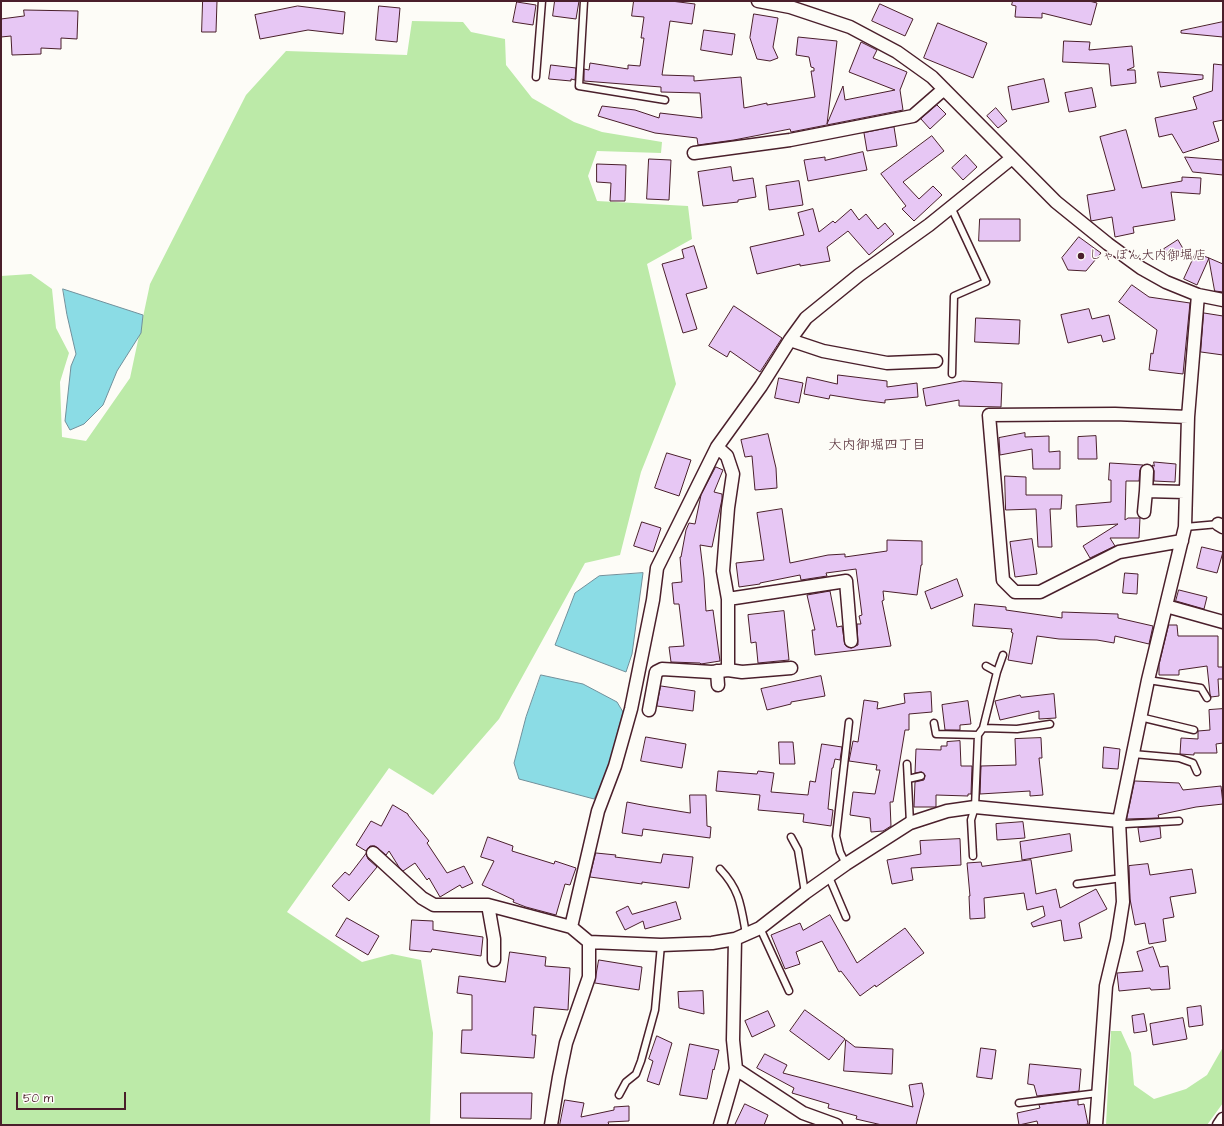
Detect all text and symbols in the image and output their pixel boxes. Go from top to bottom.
place label: しゃぼん大内御堀店 [1089,248,1206,264]
marker: しゃぼん大内御堀店 [1076,251,1086,261]
district label: 大内御堀四丁目 [828,438,926,454]
scale bar [18,1084,128,1110]
text: 50 m [23,1090,53,1107]

